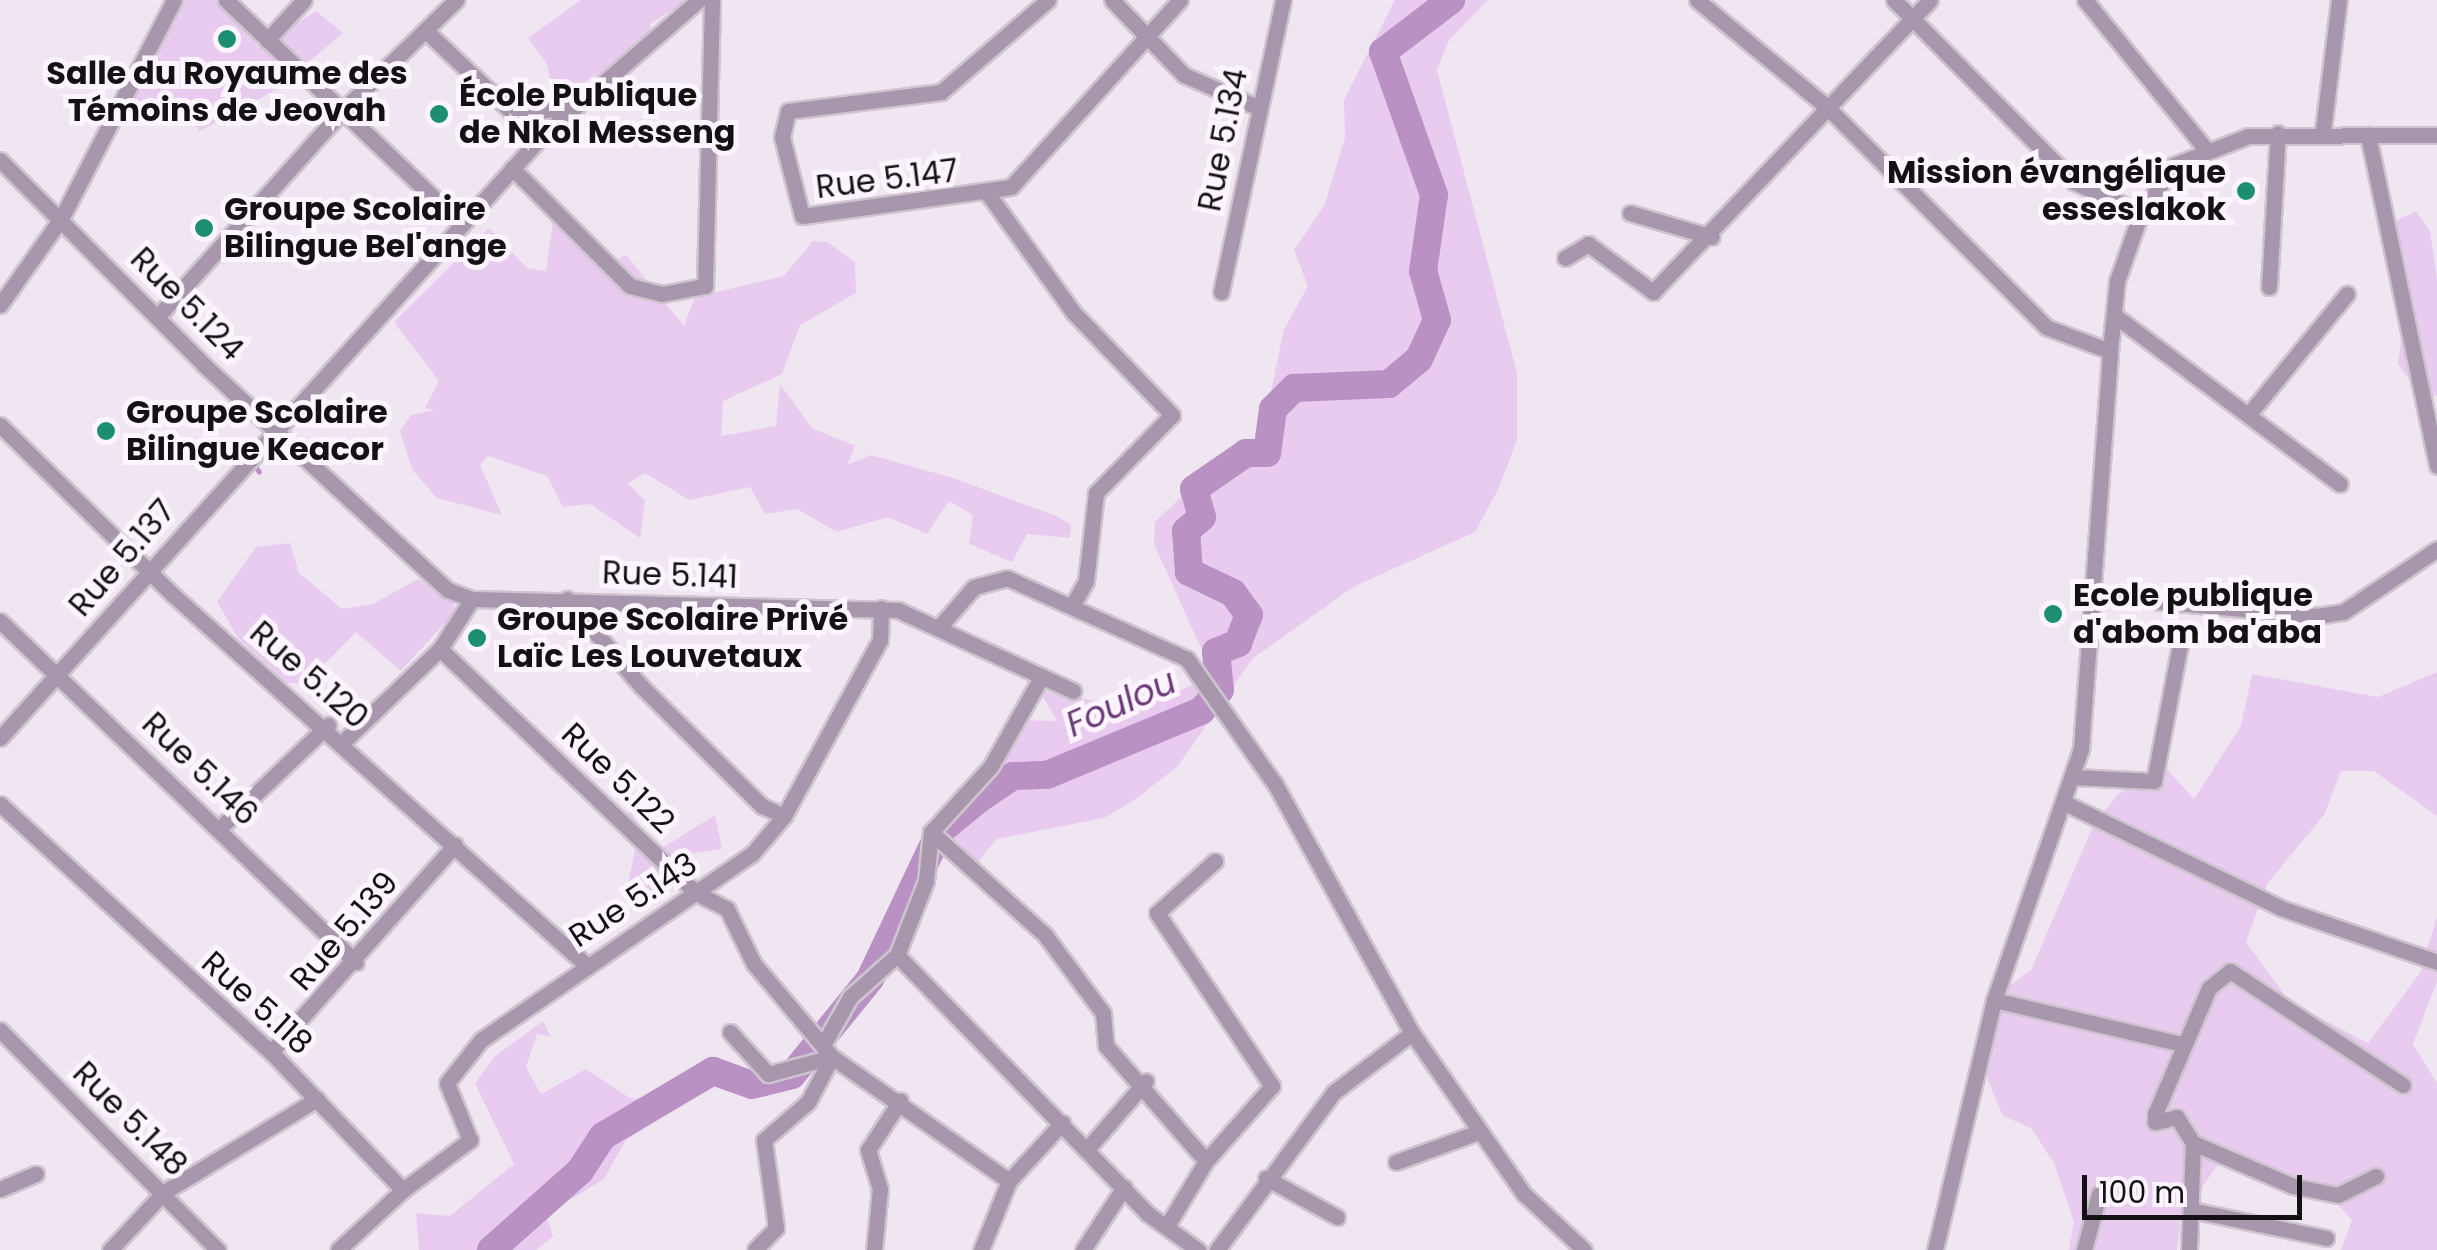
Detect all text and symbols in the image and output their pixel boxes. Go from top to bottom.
marker: Salle du Royaume des Témoins de Jeovah [216,28,238,50]
place label: Salle du Royaume des Témoins de Jeovah [46,55,408,130]
street label: Rue 5.134 [1190,65,1256,215]
place label: École Publique de Nkol Messeng [459,77,735,152]
marker: École Publique de Nkol Messeng [428,103,450,125]
street label: Rue 5.147 [814,151,960,207]
place label: Mission évangélique esseslakok [1887,154,2226,229]
marker: Mission évangélique esseslakok [2235,180,2257,202]
place label: Groupe Scolaire Bilingue Bel'ange [224,191,507,266]
marker: Groupe Scolaire Bilingue Bel'ange [193,217,215,239]
street label: Rue 5.124 [123,240,251,368]
place label: Groupe Scolaire Bilingue Keacor [126,394,388,469]
marker: Groupe Scolaire Bilingue Keacor [95,420,117,442]
street label: Rue 5.137 [61,492,183,624]
street label: Rue 5.141 [601,553,739,597]
place label: Ecole publique d'abom ba'aba [2073,577,2322,652]
place label: Groupe Scolaire Privé Laïc Les Louvetaux [497,601,848,676]
marker: Ecole publique d'abom ba'aba [2042,603,2064,625]
street label: Rue 5.120 [242,613,376,737]
marker: Groupe Scolaire Privé Laïc Les Louvetaux [466,627,488,649]
water label: Foulou [1060,660,1182,746]
street label: Rue 5.146 [134,705,266,833]
street label: Rue 5.122 [554,715,682,841]
street label: Rue 5.143 [562,845,704,955]
street label: Rue 5.139 [282,864,406,998]
street label: Rue 5.118 [194,943,320,1063]
street label: Rue 5.148 [65,1054,195,1184]
scale bar [2087,1155,2307,1217]
text: 100 m [2099,1171,2185,1214]

